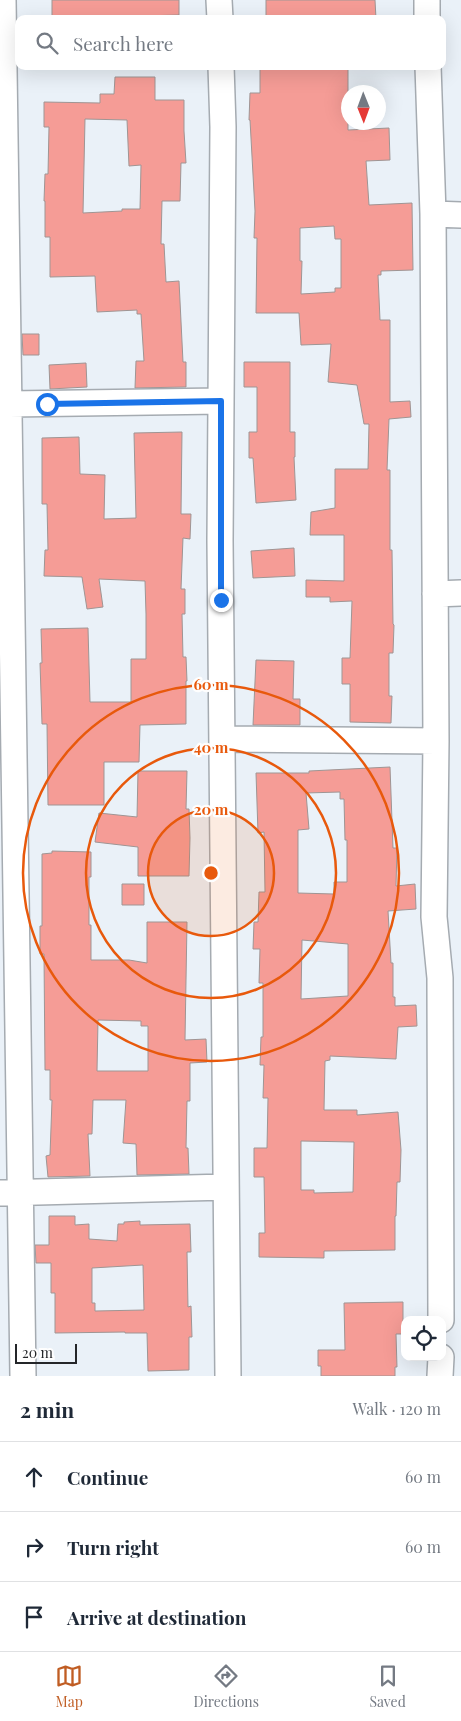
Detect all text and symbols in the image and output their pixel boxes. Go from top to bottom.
search box [15,15,446,70]
icon: search [33,29,61,57]
text: Search here [73,30,173,56]
north arrow [341,85,386,130]
route start [36,393,59,416]
route end [210,589,233,612]
text: 60 m [193,674,229,694]
text: 40 m [194,737,229,757]
text: 20 m [194,799,229,819]
centre of rings [202,864,220,882]
map controls [401,1316,446,1361]
button: locate [401,1316,446,1361]
scale bar [15,1341,78,1364]
text: 20 m [22,1343,53,1362]
text: 2 min [20,1395,74,1423]
text: Walk · 120 m [353,1398,441,1419]
icon: ahead [20,1463,48,1491]
text: Continue [67,1464,148,1490]
text: 60 m [405,1466,441,1487]
icon: right [20,1533,48,1561]
text: Turn right [67,1534,159,1560]
text: 60 m [405,1536,441,1557]
icon: arrive [20,1603,48,1631]
text: Arrive at destination [67,1604,247,1630]
tab: Map [55,1662,83,1711]
tab: Directions [194,1662,259,1711]
tab: Saved [369,1662,406,1711]

